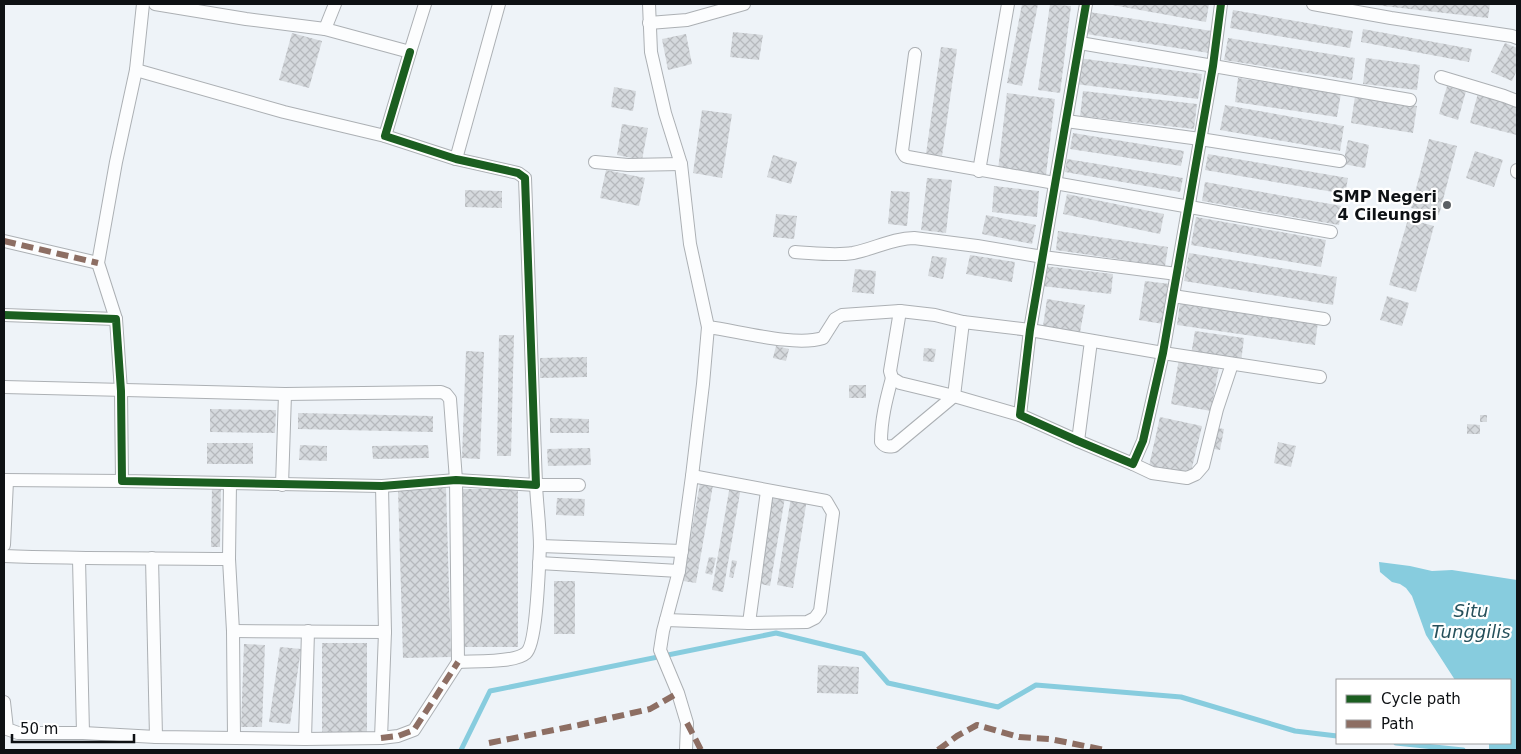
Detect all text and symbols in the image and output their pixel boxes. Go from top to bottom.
place label: SMP Negeri 4 Cileungsi [1332,187,1437,224]
marker: SMP Negeri 4 Cileungsi [1441,199,1453,211]
water label: Situ Tunggilis [1431,600,1511,642]
legend [1336,679,1511,744]
text: Cycle path [1381,690,1461,708]
scale bar [12,712,135,744]
text: Path [1381,715,1414,733]
text: 50 m [20,720,58,738]

